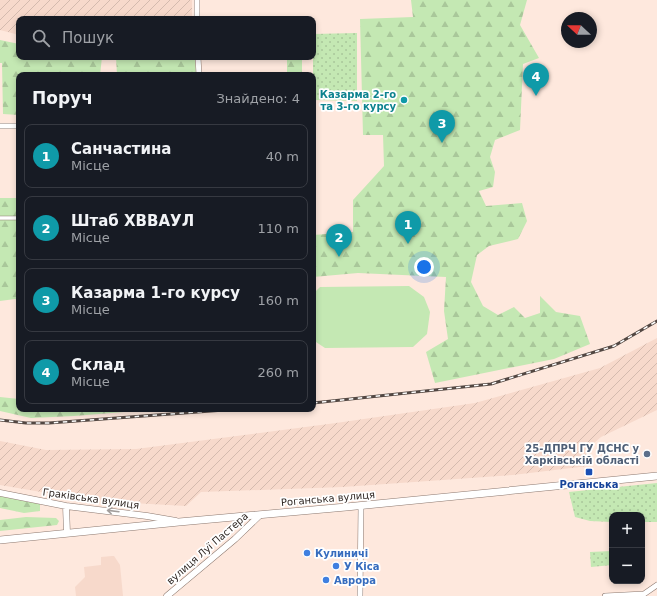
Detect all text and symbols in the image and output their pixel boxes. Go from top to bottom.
north arrow [561,12,597,48]
search box [16,16,316,60]
icon: search [30,27,52,49]
text: Пошук [62,29,114,47]
pin: 4 [523,63,549,96]
text: Поруч [32,88,93,108]
place label: Казарма 2-го та 3-го курсу [320,89,396,112]
text: Знайдено: 4 [217,91,300,106]
marker: Казарма 2-го та 3-го курсу [399,95,409,105]
pin: 3 [429,110,455,143]
text: Санчастина [71,140,172,158]
text: 1 [41,149,51,164]
text: 40 m [266,149,299,164]
text: Місце [71,158,110,173]
pin: 1 [395,211,421,244]
text: Штаб ХВВАУЛ [71,212,194,230]
text: 2 [41,221,51,236]
text: 110 m [257,221,299,236]
pin: 2 [326,224,352,257]
text: Місце [71,230,110,245]
your location [414,257,434,277]
text: Казарма 1-го курсу [71,284,240,302]
text: 3 [41,293,51,308]
text: 160 m [257,293,299,308]
text: Місце [71,302,110,317]
text: Склад [71,356,125,374]
text: 4 [41,365,51,380]
text: 260 m [257,365,299,380]
text: Місце [71,374,110,389]
place label: 25-ДПРЧ ГУ ДСНС у Харківській області [525,443,639,466]
marker: 25-ДПРЧ ГУ ДСНС у Харківській області [642,449,652,459]
marker: Роганська [584,467,594,477]
place label: Роганська [560,479,618,490]
street label: Граківська вулиця [42,486,140,511]
street label: Роганська вулиця [281,489,376,508]
one-way arrow [107,508,120,515]
street label: вулиця Луї Пастера [165,510,250,587]
map controls [609,512,645,584]
button: + [609,512,645,548]
marker: Кулиничі [302,548,312,558]
place label: Кулиничі [315,548,368,559]
button: − [609,548,645,584]
marker: У Кіса [331,561,341,571]
place label: У Кіса [344,561,379,572]
marker: Аврора [321,575,331,585]
place label: Аврора [334,575,376,586]

